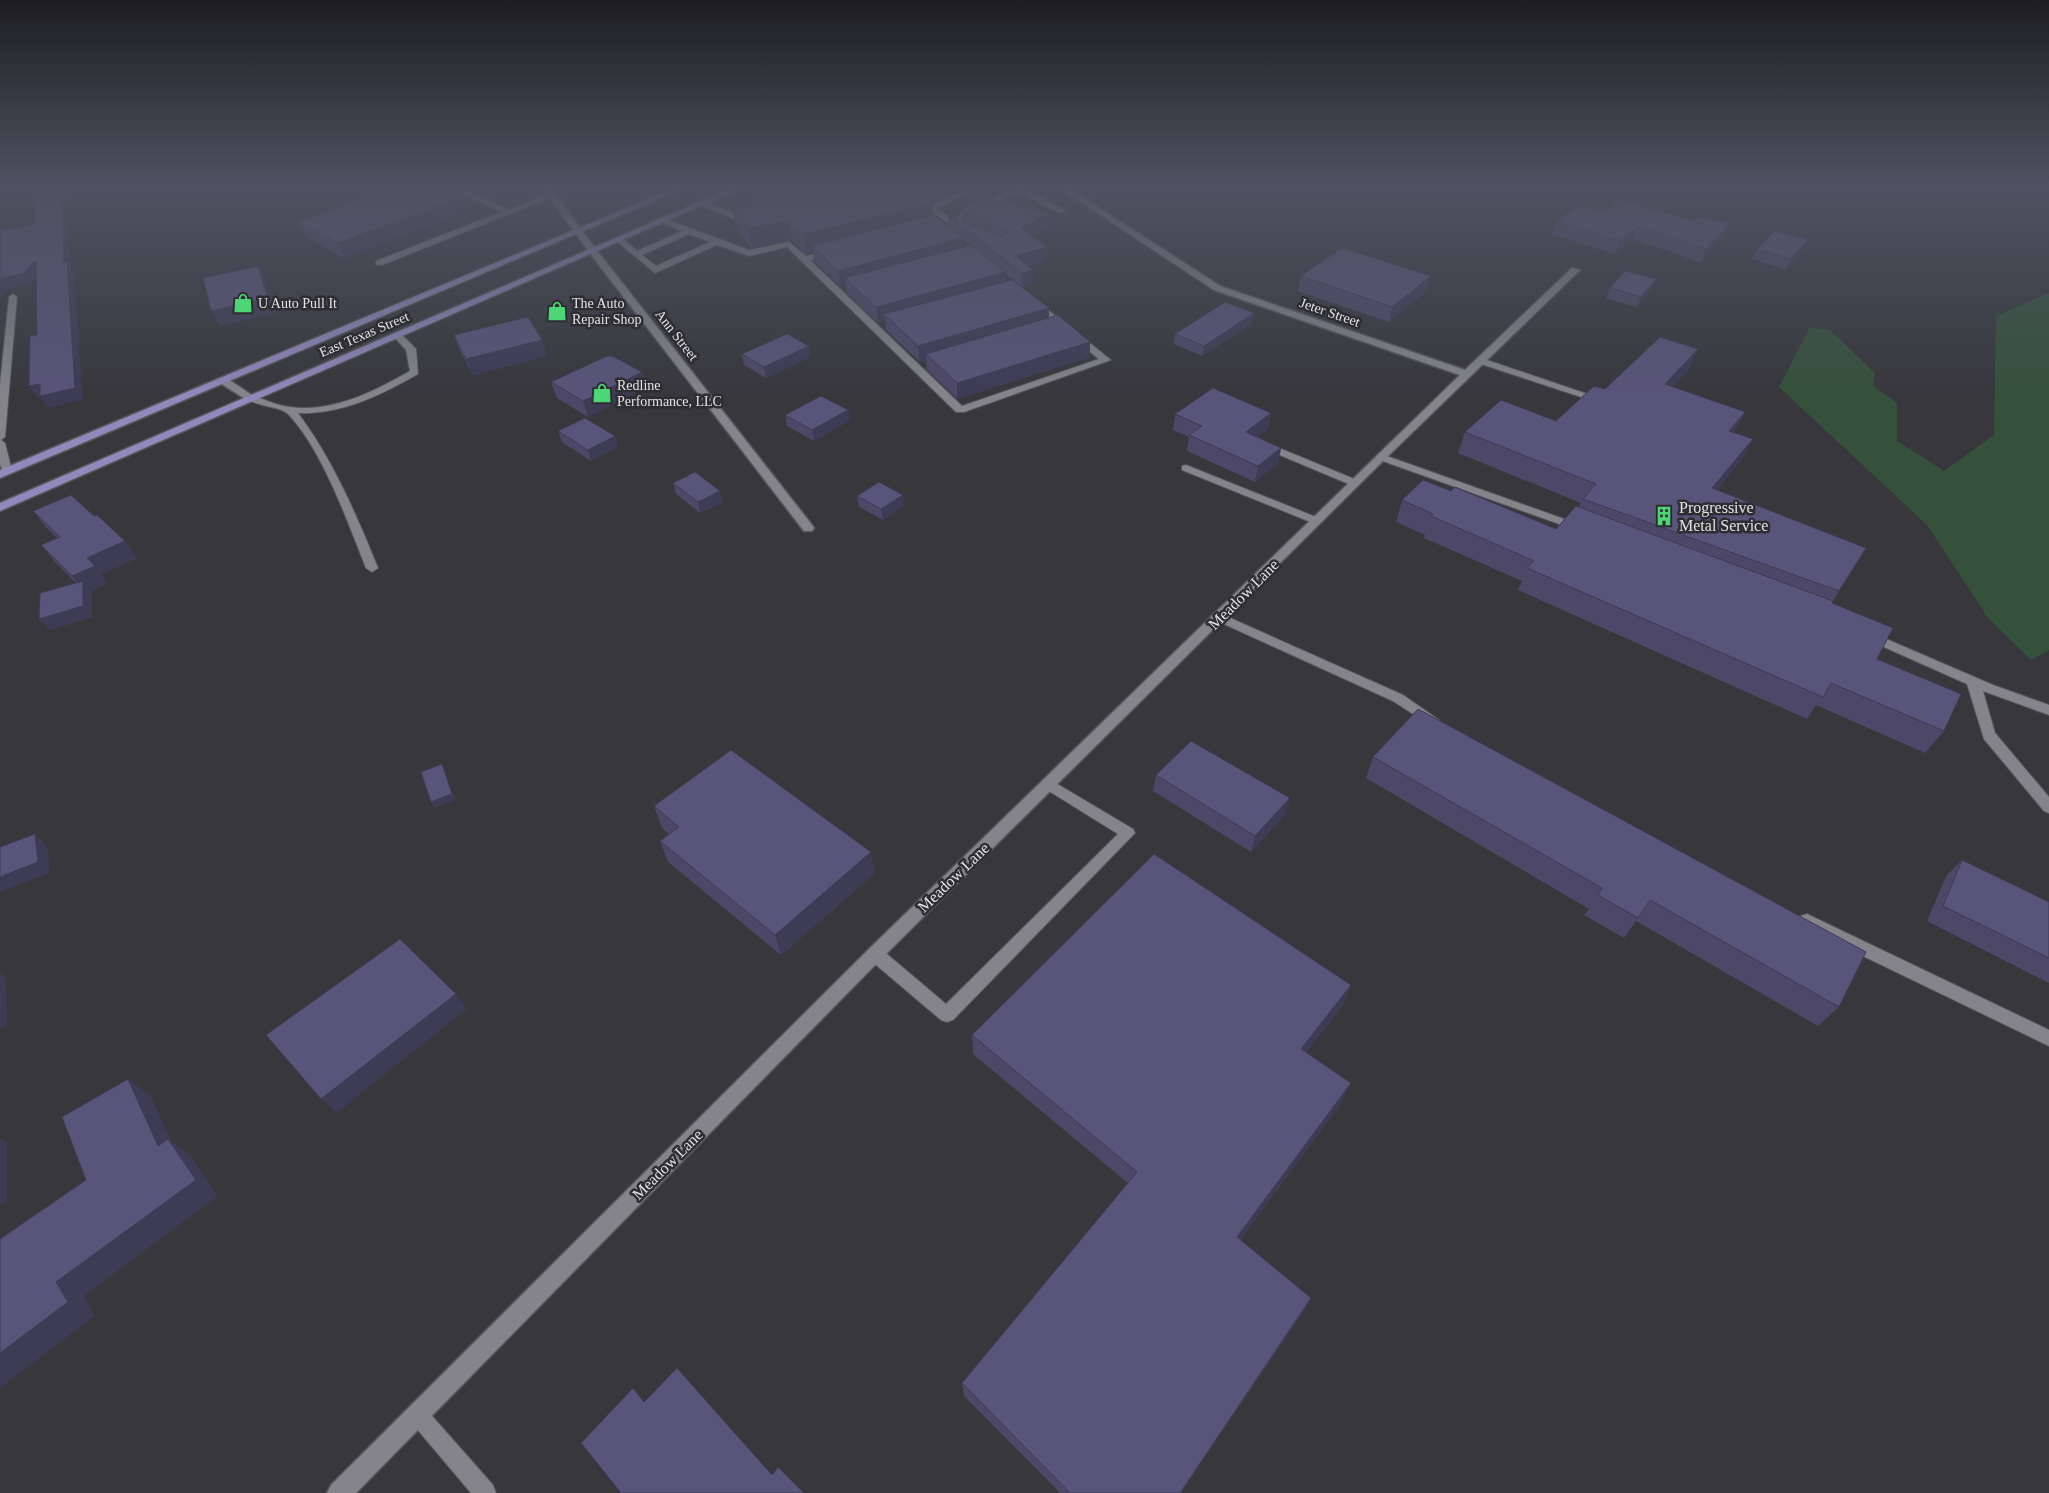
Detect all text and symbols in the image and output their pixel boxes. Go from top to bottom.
shop icon: U Auto Pull It [232,292,254,314]
street label: Jeter Street [1298,295,1362,330]
place label: U Auto Pull It [258,296,337,311]
place label: The Auto Repair Shop [572,296,642,327]
shop icon: The Auto Repair Shop [546,300,568,322]
street label: Ann Street [652,307,701,364]
street label: East Texas Street [317,309,411,360]
place label: Redline Performance, LLC [617,378,722,409]
shop icon: Redline Performance, LLC [591,382,613,404]
place label: Progressive Metal Service [1679,499,1768,534]
building icon: Progressive Metal Service [1653,505,1675,527]
street label: Meadow Lane [1205,556,1282,633]
street label: Meadow Lane [914,839,992,915]
street label: Meadow Lane [629,1126,706,1203]

